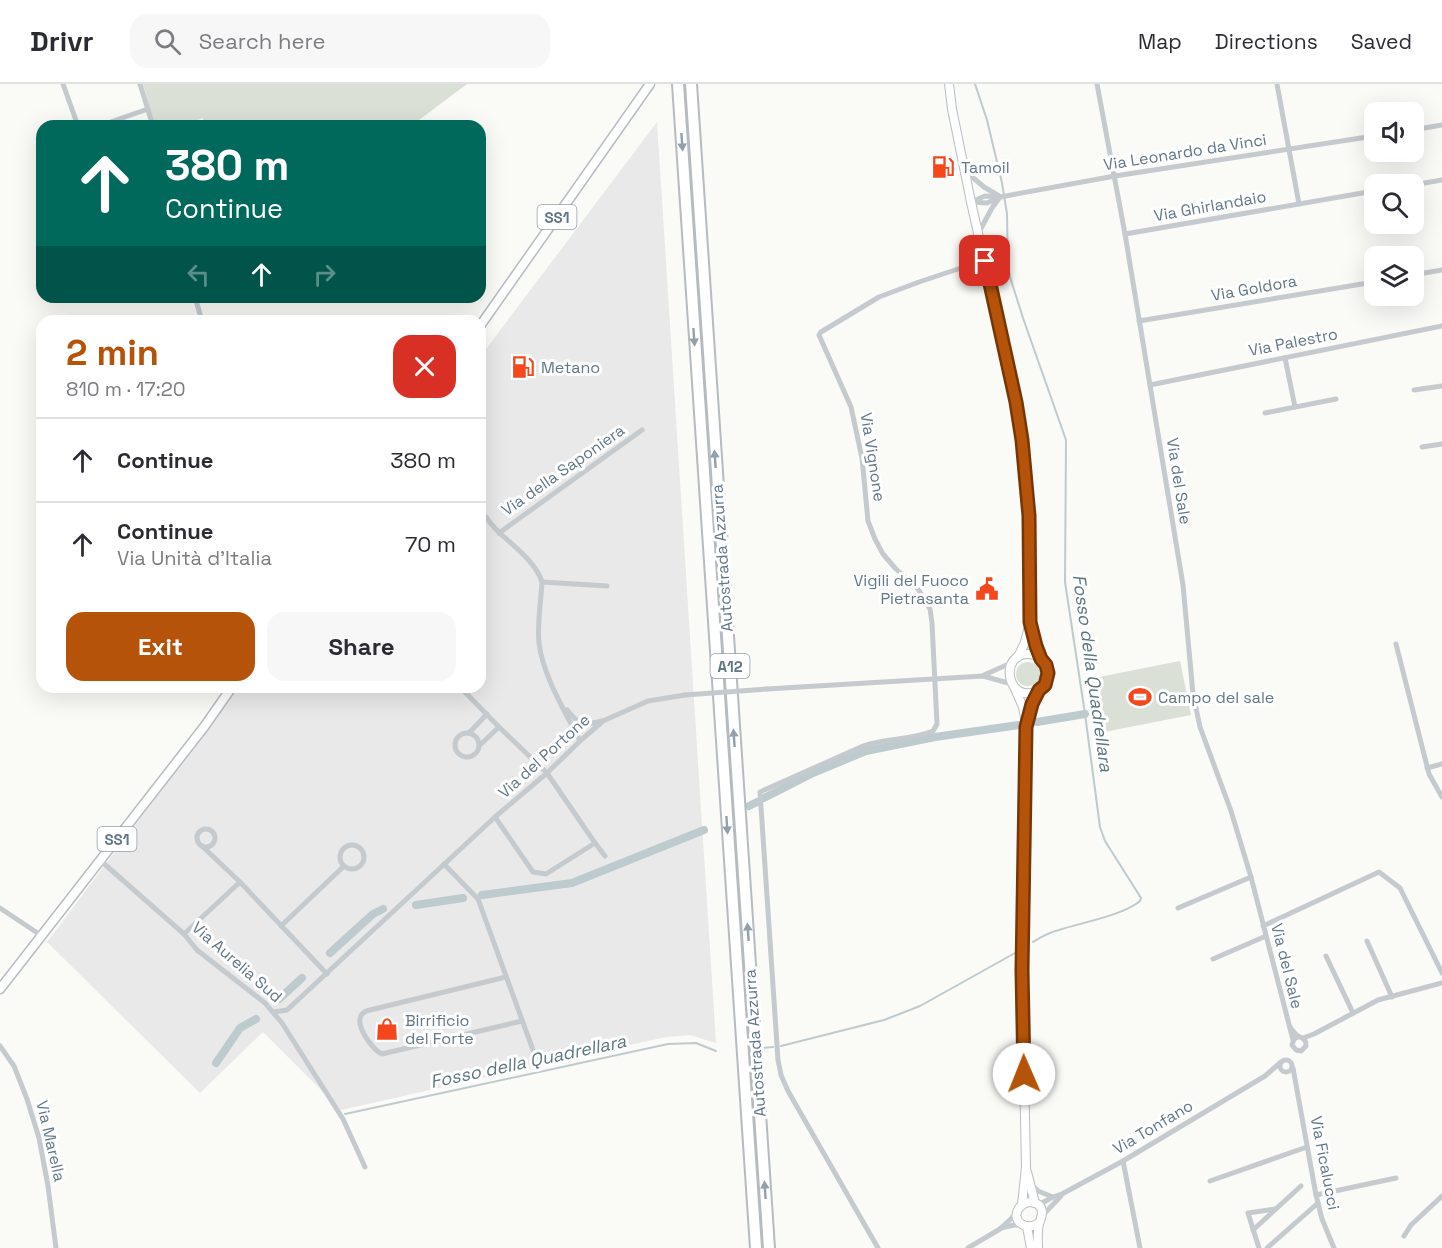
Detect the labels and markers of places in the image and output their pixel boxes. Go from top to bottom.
fuel station icon: Tamoil [930,154,956,180]
place label: Tamoil [961,157,1010,178]
pin [959,235,1010,286]
fuel station icon: Metano [510,354,536,380]
place label: Metano [541,357,600,378]
place label: Vigili del Fuoco Pietrasanta [853,570,969,609]
public building icon: Vigili del Fuoco Pietrasanta [974,576,1000,602]
sports icon: Campo del sale [1127,684,1153,710]
place label: Campo del sale [1158,687,1274,708]
place label: Birrificio del Forte [405,1010,474,1049]
shop icon: Birrificio del Forte [374,1016,400,1042]

